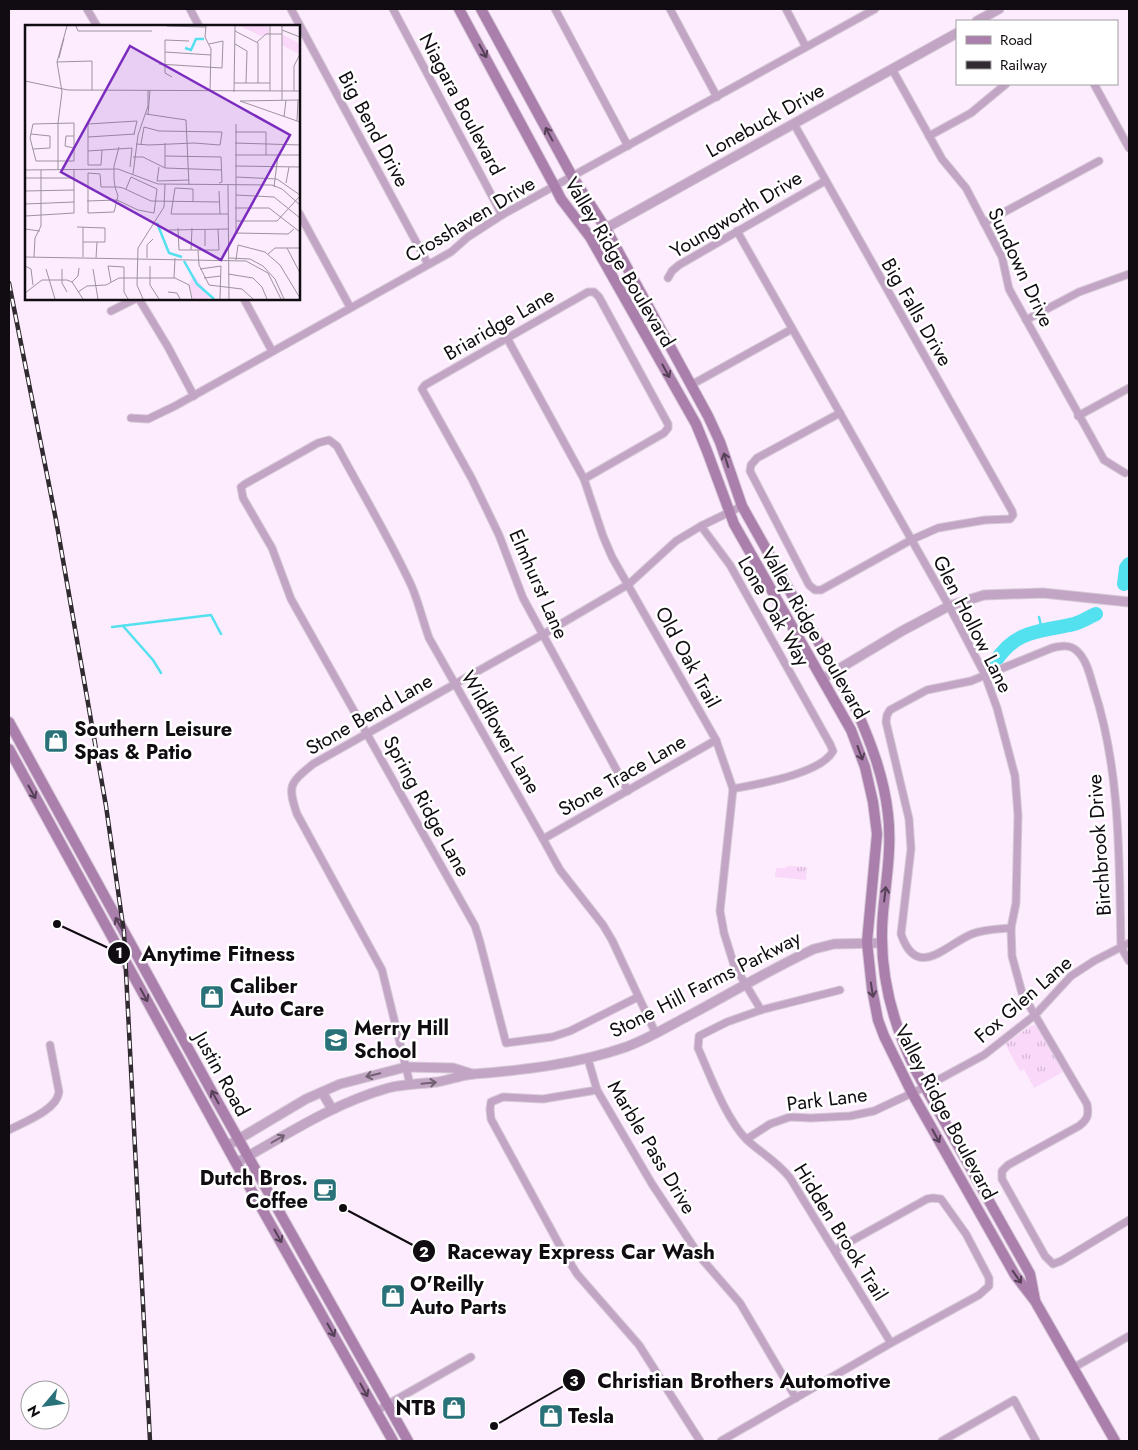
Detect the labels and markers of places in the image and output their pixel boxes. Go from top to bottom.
place label: Southern Leisure Spas & Patio [74,715,232,767]
shop icon: Southern Leisure Spas & Patio [43,728,69,754]
callout: Anytime Fitness [106,935,305,971]
place label: Caliber Auto Care [229,972,324,1024]
shop icon: Caliber Auto Care [199,984,225,1010]
place label: Merry Hill School [354,1014,449,1066]
school or university icon: Merry Hill School [323,1027,349,1053]
place label: Dutch Bros. Coffee [200,1164,308,1216]
cafe icon: Dutch Bros. Coffee [312,1177,338,1203]
callout: Raceway Express Car Wash [411,1233,725,1269]
place label: O'Reilly Auto Parts [409,1270,506,1322]
shop icon: O'Reilly Auto Parts [380,1283,406,1309]
callout: Christian Brothers Automotive [562,1362,900,1398]
place label: NTB [396,1394,436,1423]
shop icon: NTB [441,1395,467,1421]
place label: Tesla [568,1402,614,1431]
shop icon: Tesla [538,1403,564,1429]

